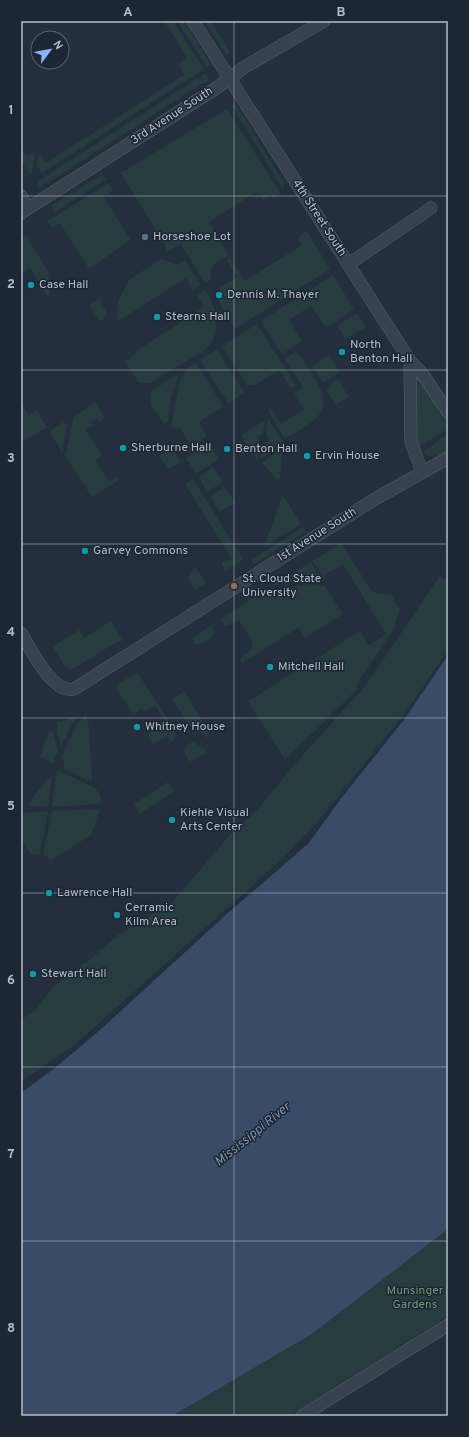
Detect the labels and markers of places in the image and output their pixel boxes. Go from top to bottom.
place label: Horseshoe Lot [153,229,231,245]
marker: Horseshoe Lot [140,232,150,242]
place label: Case Hall [39,277,89,293]
marker: Case Hall [26,280,36,290]
place label: Dennis M. Thayer [227,287,319,303]
marker: Dennis M. Thayer [214,290,224,300]
place label: Stearns Hall [165,309,230,325]
marker: Stearns Hall [152,312,162,322]
place label: North Benton Hall [350,337,412,367]
marker: North Benton Hall [337,347,347,357]
place label: Sherburne Hall [131,440,211,456]
place label: Benton Hall [235,441,297,457]
marker: Sherburne Hall [118,443,128,453]
marker: Benton Hall [222,444,232,454]
place label: Ervin House [315,448,380,464]
marker: Ervin House [302,451,312,461]
place label: Garvey Commons [93,543,188,559]
marker: Garvey Commons [80,546,90,556]
place label: St. Cloud State University [242,571,321,601]
marker: St. Cloud State University [229,581,239,591]
place label: Mitchell Hall [278,659,344,675]
marker: Mitchell Hall [265,662,275,672]
place label: Whitney House [145,719,225,735]
marker: Whitney House [132,722,142,732]
place label: Kiehle Visual Arts Center [180,805,249,835]
marker: Kiehle Visual Arts Center [167,815,177,825]
place label: Lawrence Hall [57,885,132,901]
marker: Lawrence Hall [44,888,54,898]
place label: Cerramic Kilm Area [125,900,177,930]
marker: Cerramic Kilm Area [112,910,122,920]
place label: Stewart Hall [41,966,107,982]
marker: Stewart Hall [28,969,38,979]

